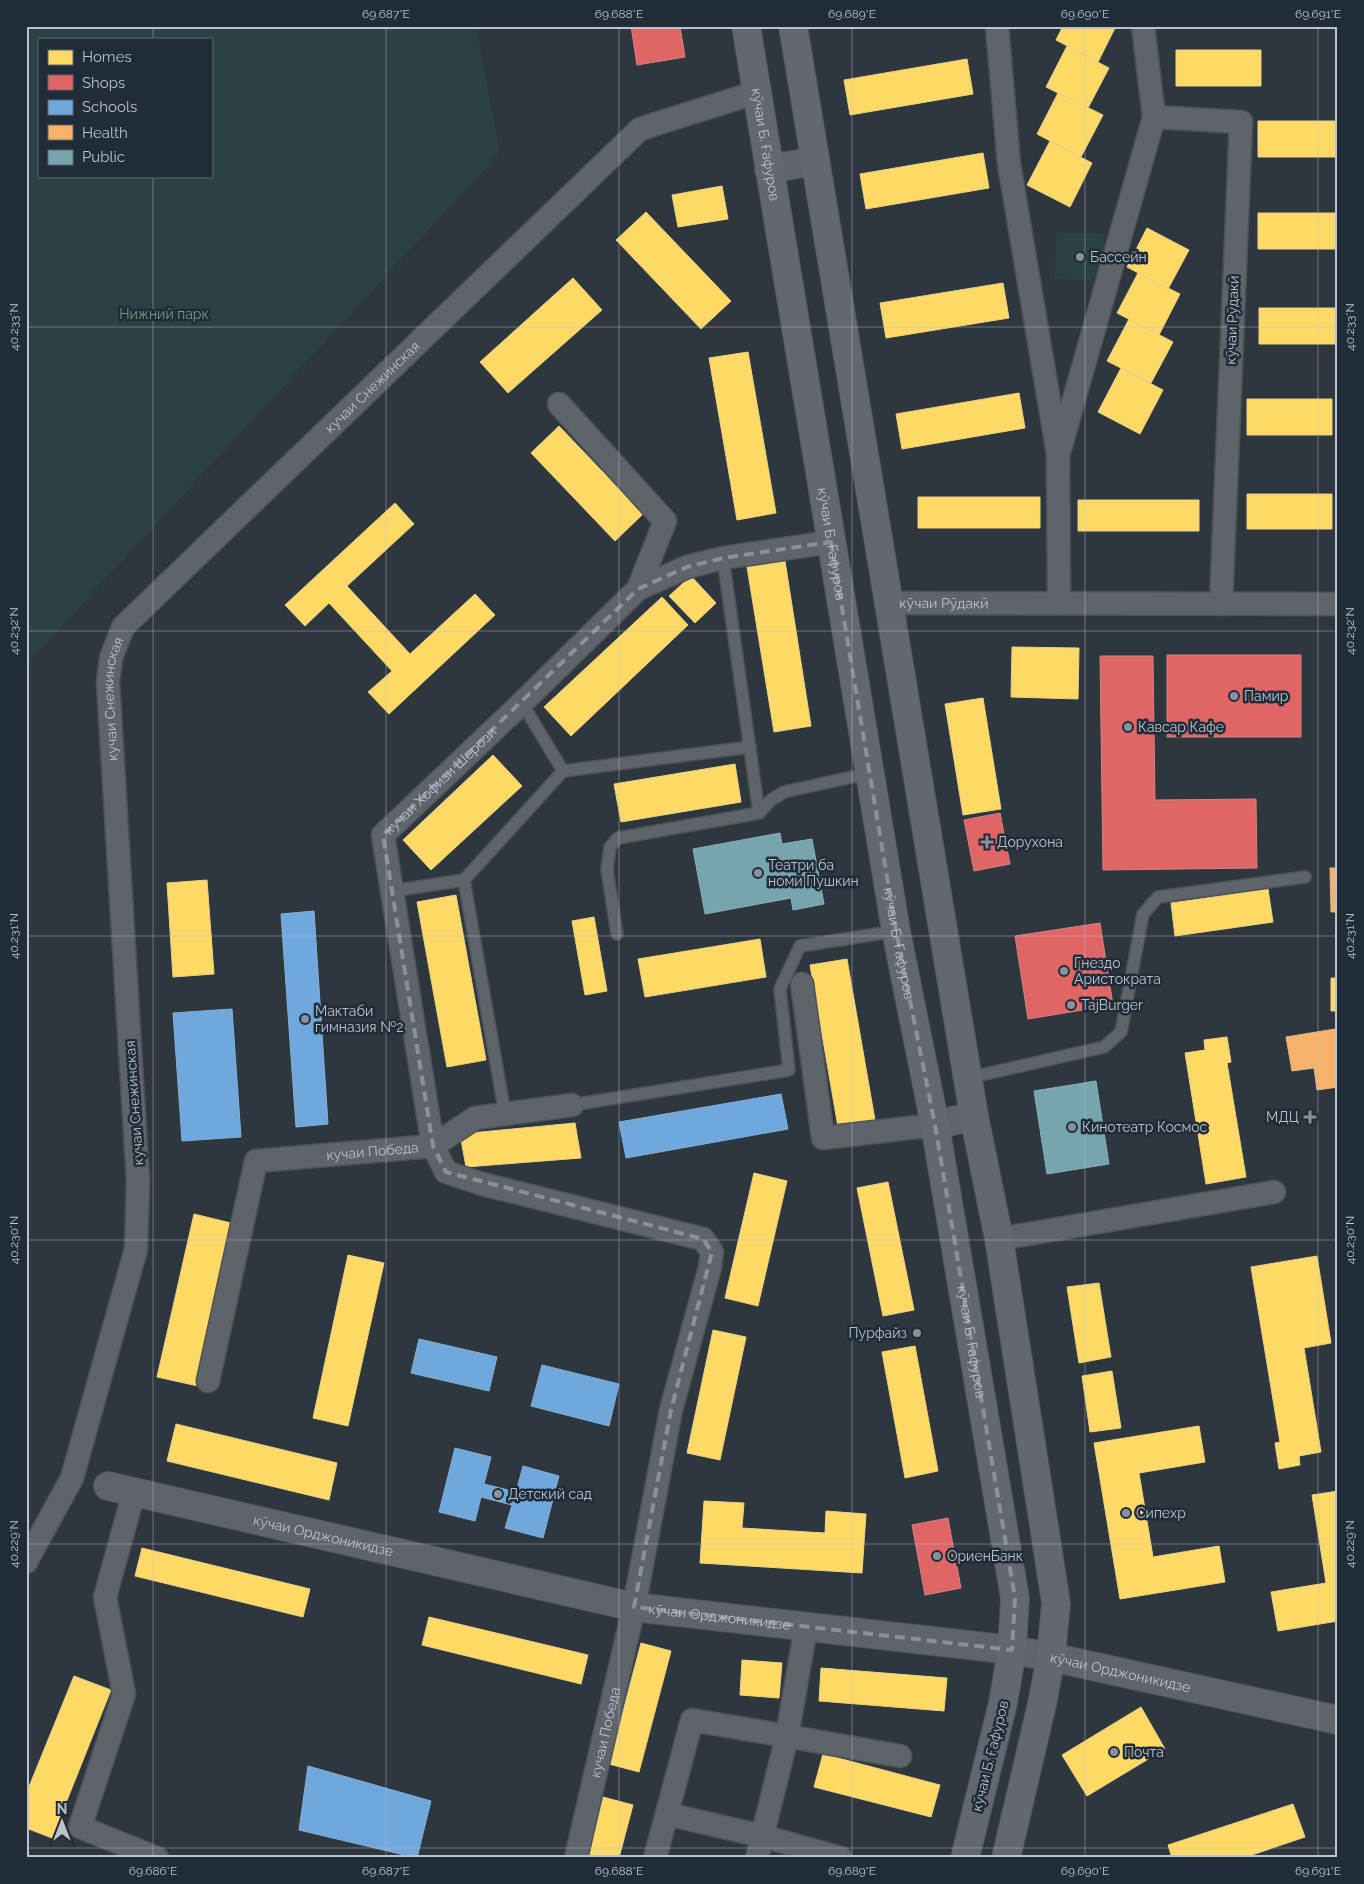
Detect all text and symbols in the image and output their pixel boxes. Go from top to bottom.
text: 69.687°E [362,7,410,21]
text: 69.688°E [595,7,643,21]
text: 69.689°E [828,7,876,21]
text: 69.690°E [1061,7,1109,21]
text: 69.691°E [1295,7,1341,21]
legend [38,38,212,178]
text: Homes [82,48,132,66]
text: Shops [82,74,125,92]
street label: кӯчаи Б. Ғафуров [748,87,783,202]
text: Schools [82,98,137,116]
text: Health [82,124,128,142]
text: Public [82,148,125,166]
place label: Бассейн [1090,249,1147,265]
marker: Бассейн [1074,251,1086,263]
street label: кӯчаи Рӯдакӣ [1222,275,1242,365]
text: 40.233°N [7,303,21,351]
text: 40.233°N [1343,303,1357,351]
park label: Нижний парк [119,306,209,322]
street label: кучаи Снежинская [322,338,423,436]
street label: кӯчаи Б. Ғафуров [815,487,849,601]
street label: кӯчаи Рӯдакӣ [899,595,989,611]
text: 40.232°N [7,607,21,655]
text: 40.232°N [1343,607,1357,655]
street label: кучаи Снежинская [100,635,126,761]
place label: Памир [1244,688,1289,704]
marker: Памир [1228,690,1240,702]
place label: Кавсар Кафе [1138,719,1224,735]
marker: Кавсар Кафе [1122,721,1134,733]
street label: кучаи Хофизи Шерози [381,724,500,838]
place label: Дорухона [997,834,1063,850]
marker: Дорухона [981,836,993,848]
place label: Театри ба номи Пушкин [768,857,859,889]
marker: Театри ба номи Пушкин [752,867,764,879]
street label: кӯчаи Б. Ғафуров [881,886,918,1001]
text: 40.231°N [7,913,21,959]
text: 40.231°N [1343,913,1357,959]
place label: Гнездо Аристократа [1074,955,1161,987]
marker: Гнездо Аристократа [1058,965,1070,977]
place label: TajBurger [1081,997,1143,1013]
marker: TajBurger [1065,999,1077,1011]
place label: Мактаби гимназия №2 [315,1003,403,1035]
marker: Мактаби гимназия №2 [299,1013,311,1025]
street label: кучаи Снежинская [122,1040,146,1166]
place label: МДЦ [1266,1109,1299,1125]
marker: МДЦ [1303,1110,1317,1124]
place label: Кинотеатр Космос [1082,1119,1208,1135]
marker: Кинотеатр Космос [1066,1121,1078,1133]
street label: кучаи Победа [326,1139,419,1163]
text: 40.230°N [7,1216,21,1264]
text: 40.230°N [1343,1216,1357,1264]
street label: кӯчаи Б. Ғафуров [954,1284,989,1399]
place label: Пурфайз [849,1325,907,1341]
marker: Пурфайз [911,1327,923,1339]
place label: Детский сад [508,1486,592,1502]
marker: Детский сад [492,1488,504,1500]
place label: Сипехр [1136,1505,1186,1521]
marker: Сипехр [1120,1507,1132,1519]
street label: кӯчаи Орджоникидзе [252,1512,395,1559]
text: 40.229°N [7,1520,21,1568]
text: 40.229°N [1343,1520,1357,1568]
place label: ОриенБанк [947,1548,1023,1564]
marker: ОриенБанк [931,1550,943,1562]
street label: кӯчаи Орджоникидзе [648,1601,792,1633]
street label: кӯчаи Орджоникидзе [1049,1649,1192,1695]
street label: кучаи Победа [587,1685,623,1779]
street label: кӯчаи Б. Ғафуров [968,1699,1012,1813]
place label: Почта [1124,1744,1164,1760]
marker: Почта [1108,1746,1120,1758]
north arrow [38,1796,88,1846]
text: N [57,1801,67,1817]
text: 69.686°E [129,1864,177,1878]
text: 69.687°E [362,1864,410,1878]
text: 69.688°E [595,1864,643,1878]
text: 69.689°E [828,1864,876,1878]
text: 69.690°E [1061,1864,1109,1878]
text: 69.691°E [1295,1864,1341,1878]

